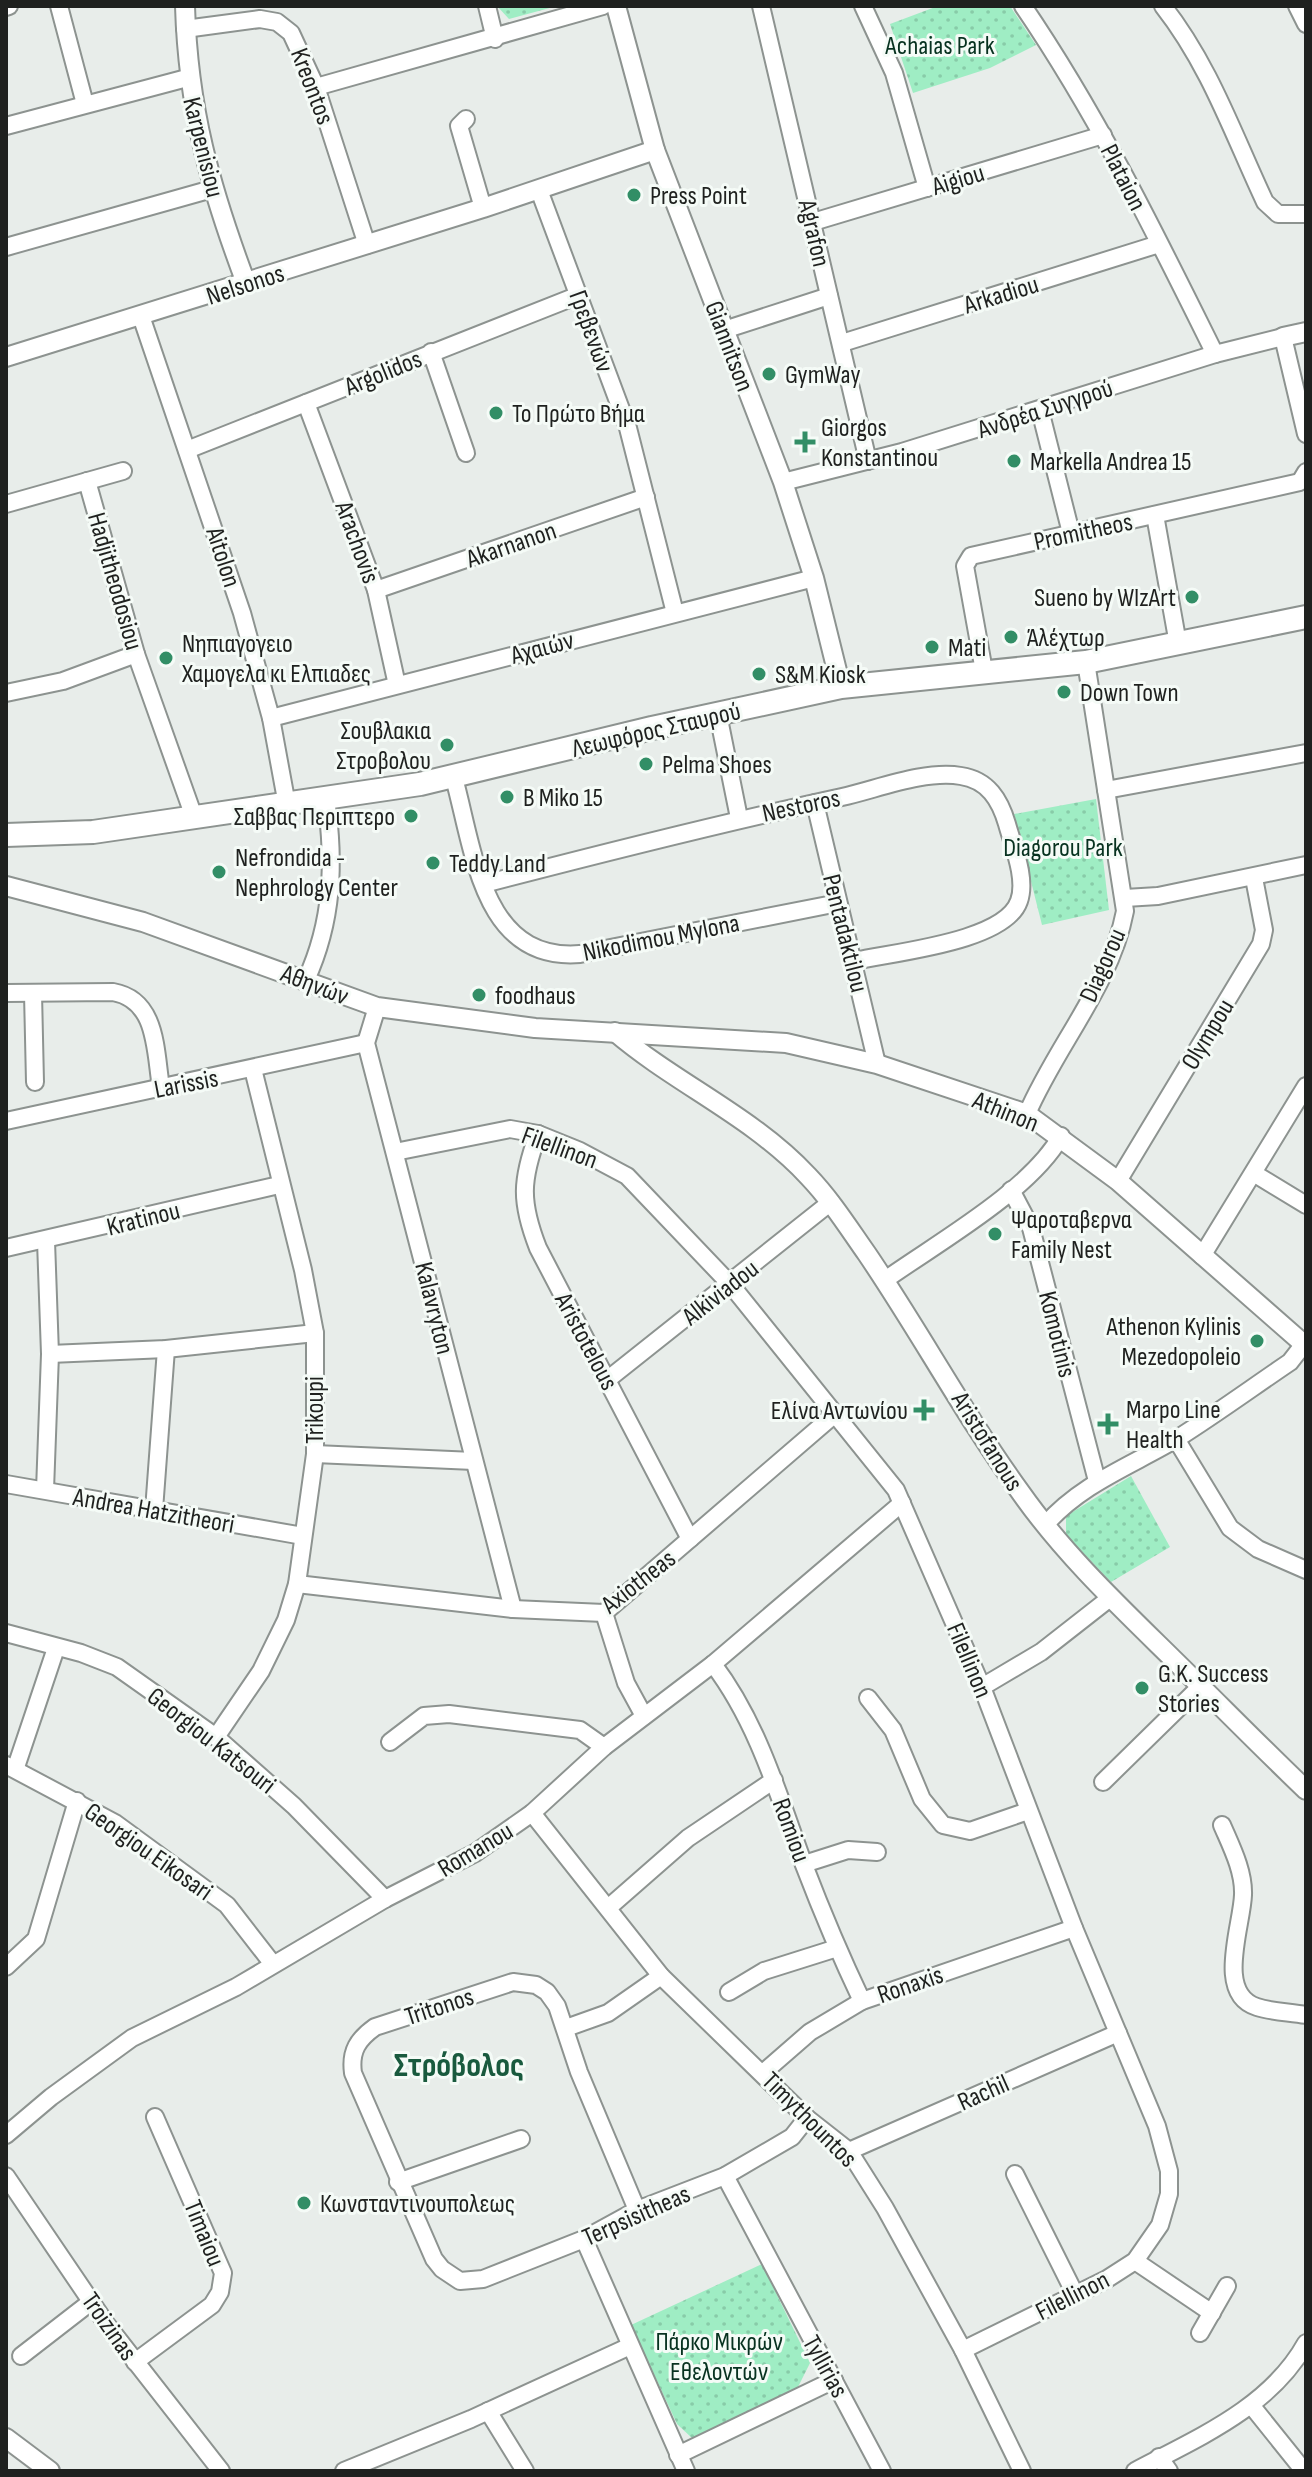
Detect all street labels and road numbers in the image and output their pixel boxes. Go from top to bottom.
street label: Kreontos [283,44,340,129]
street label: Karpenisiou [175,94,230,201]
street label: Plataion [1093,139,1152,216]
street label: Aigiou [928,158,988,203]
street label: Agrafon [791,196,836,270]
street label: Nelsonos [203,258,288,313]
street label: Arkadiou [959,269,1042,322]
street label: Γρεβενών [562,286,620,377]
street label: Giannitson [697,297,760,396]
street label: Argolidos [339,344,427,403]
street label: Ανδρέα Συγγρού [973,373,1117,446]
street label: Arachovis [327,496,386,588]
street label: Promitheos [1031,507,1135,558]
street label: Hadjitheodosiou [80,509,149,654]
street label: Akarnanon [462,516,561,576]
street label: Aitolon [198,523,247,591]
street label: Αχαιών [507,625,577,672]
street label: Λεωφόρος Σταυρού [568,696,744,765]
street label: Nestoros [760,783,843,830]
street label: Pentadaktilou [815,871,874,996]
street label: Nikodimou Mylona [580,908,742,969]
street label: Diagorou [1073,924,1133,1007]
street label: Αθηνών [275,958,353,1012]
street label: Olympou [1175,994,1241,1076]
street label: Larissis [152,1063,221,1106]
street label: Athinon [967,1085,1043,1140]
street label: Filellinon [517,1120,602,1176]
street label: Kratinou [104,1195,183,1243]
street label: Alkiviadou [676,1254,765,1333]
street label: Kalavryton [407,1259,460,1358]
street label: Aristotelous [547,1287,624,1396]
street label: Komotinis [1031,1288,1082,1381]
street label: Trikoupi [300,1376,331,1444]
street label: Aristofanous [944,1386,1029,1497]
street label: Andrea Hatzitheori [70,1482,237,1541]
street label: Axiotheas [595,1544,682,1621]
street label: Filellinon [939,1618,998,1703]
street label: Georgiou Katsouri [141,1681,282,1801]
street label: Romiou [765,1794,816,1867]
street label: Georgiou Eikosari [78,1797,218,1908]
street label: Romanou [433,1816,519,1885]
street label: Ronaxis [874,1960,947,2011]
street label: Tritonos [401,1982,478,2033]
street label: Timythountos [755,2066,863,2174]
street label: Rachil [953,2068,1014,2118]
street label: Terpsisitheas [578,2179,695,2254]
street label: Timaiou [176,2196,231,2271]
street label: Filellinon [1031,2265,1115,2328]
street label: Troizinas [74,2287,143,2367]
street label: Tyllirias [795,2330,854,2403]

